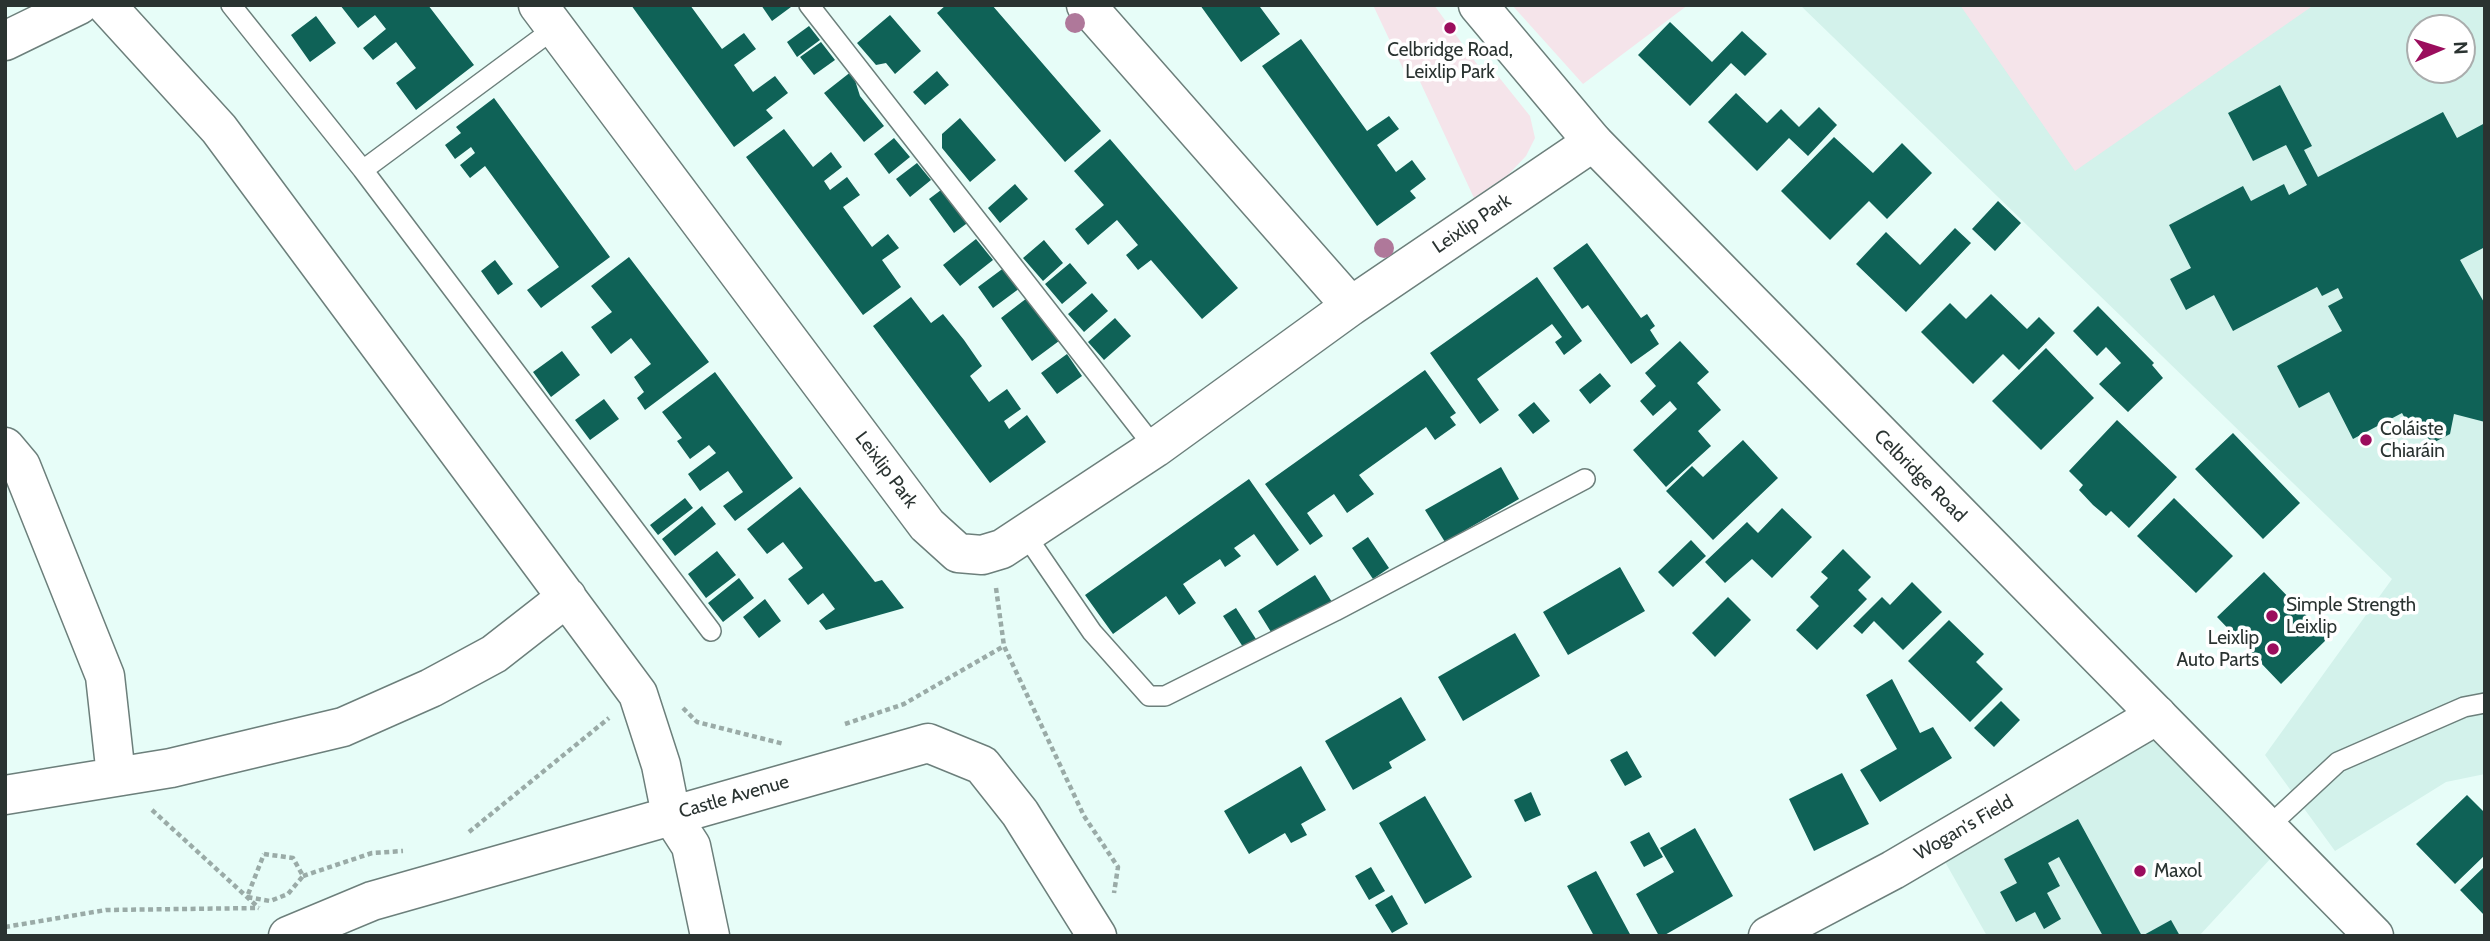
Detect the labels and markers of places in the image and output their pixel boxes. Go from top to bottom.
marker: Celbridge Road, Leixlip Park [1442,20,1458,36]
place label: Celbridge Road, Leixlip Park [1387,39,1513,83]
place label: Coláiste Chiaráin [2380,418,2445,462]
marker: Coláiste Chiaráin [2358,432,2374,448]
place label: Simple Strength Leixlip [2286,594,2416,638]
marker: Simple Strength Leixlip [2264,608,2280,624]
place label: Leixlip Auto Parts [2177,627,2259,671]
marker: Leixlip Auto Parts [2265,641,2281,657]
place label: Maxol [2154,860,2202,882]
marker: Maxol [2132,863,2148,879]

